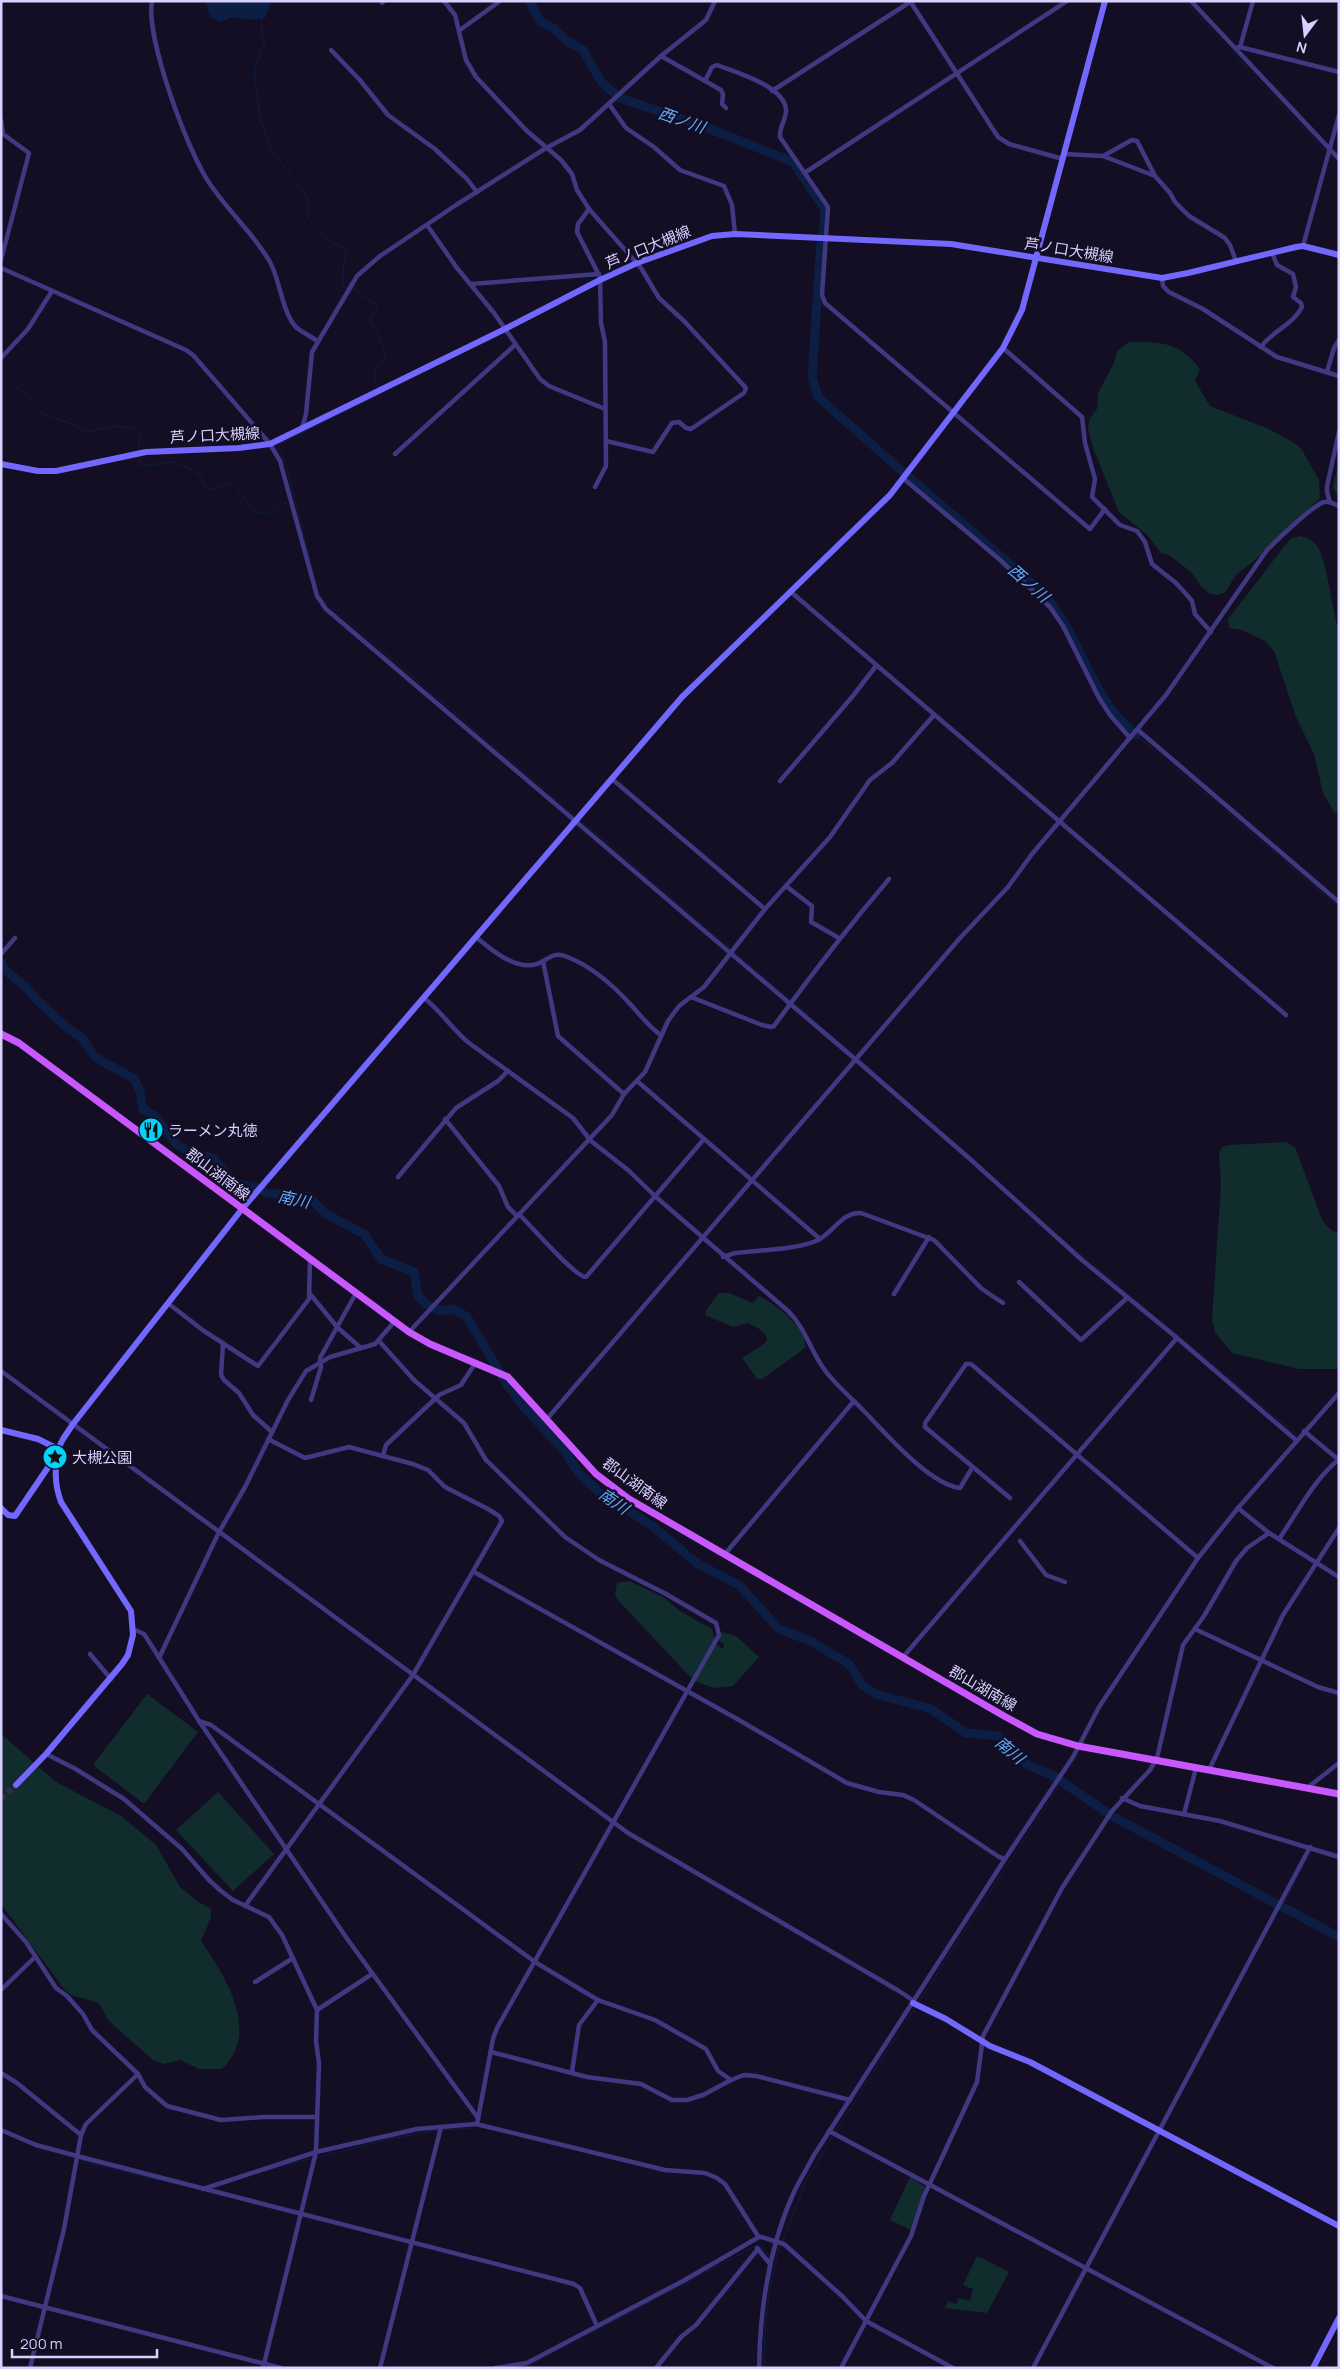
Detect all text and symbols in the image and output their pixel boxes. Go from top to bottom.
north arrow [1280,10,1330,60]
text: N [1294,38,1309,59]
water label: 西ノ川 [656,102,710,139]
street label: 芦ノ口大槻線 [602,220,694,274]
street label: 芦ノ口大槻線 [1023,233,1115,267]
street label: 芦ノ口大槻線 [170,422,260,448]
water label: 西ノ川 [1004,559,1056,608]
restaurant icon: ラーメン丸徳 [138,1117,164,1143]
place label: ラーメン丸徳 [168,1120,257,1141]
street label: 郡山湖南線 [182,1143,254,1205]
water label: 南川 [276,1185,314,1214]
place icon: 大槻公園 [42,1444,68,1470]
place label: 大槻公園 [72,1447,132,1468]
street label: 郡山湖南線 [598,1452,672,1514]
water label: 南川 [595,1483,635,1520]
street label: 郡山湖南線 [945,1660,1021,1716]
water label: 南川 [991,1731,1031,1770]
scale bar [12,2326,158,2358]
text: 200 m [20,2333,63,2354]

